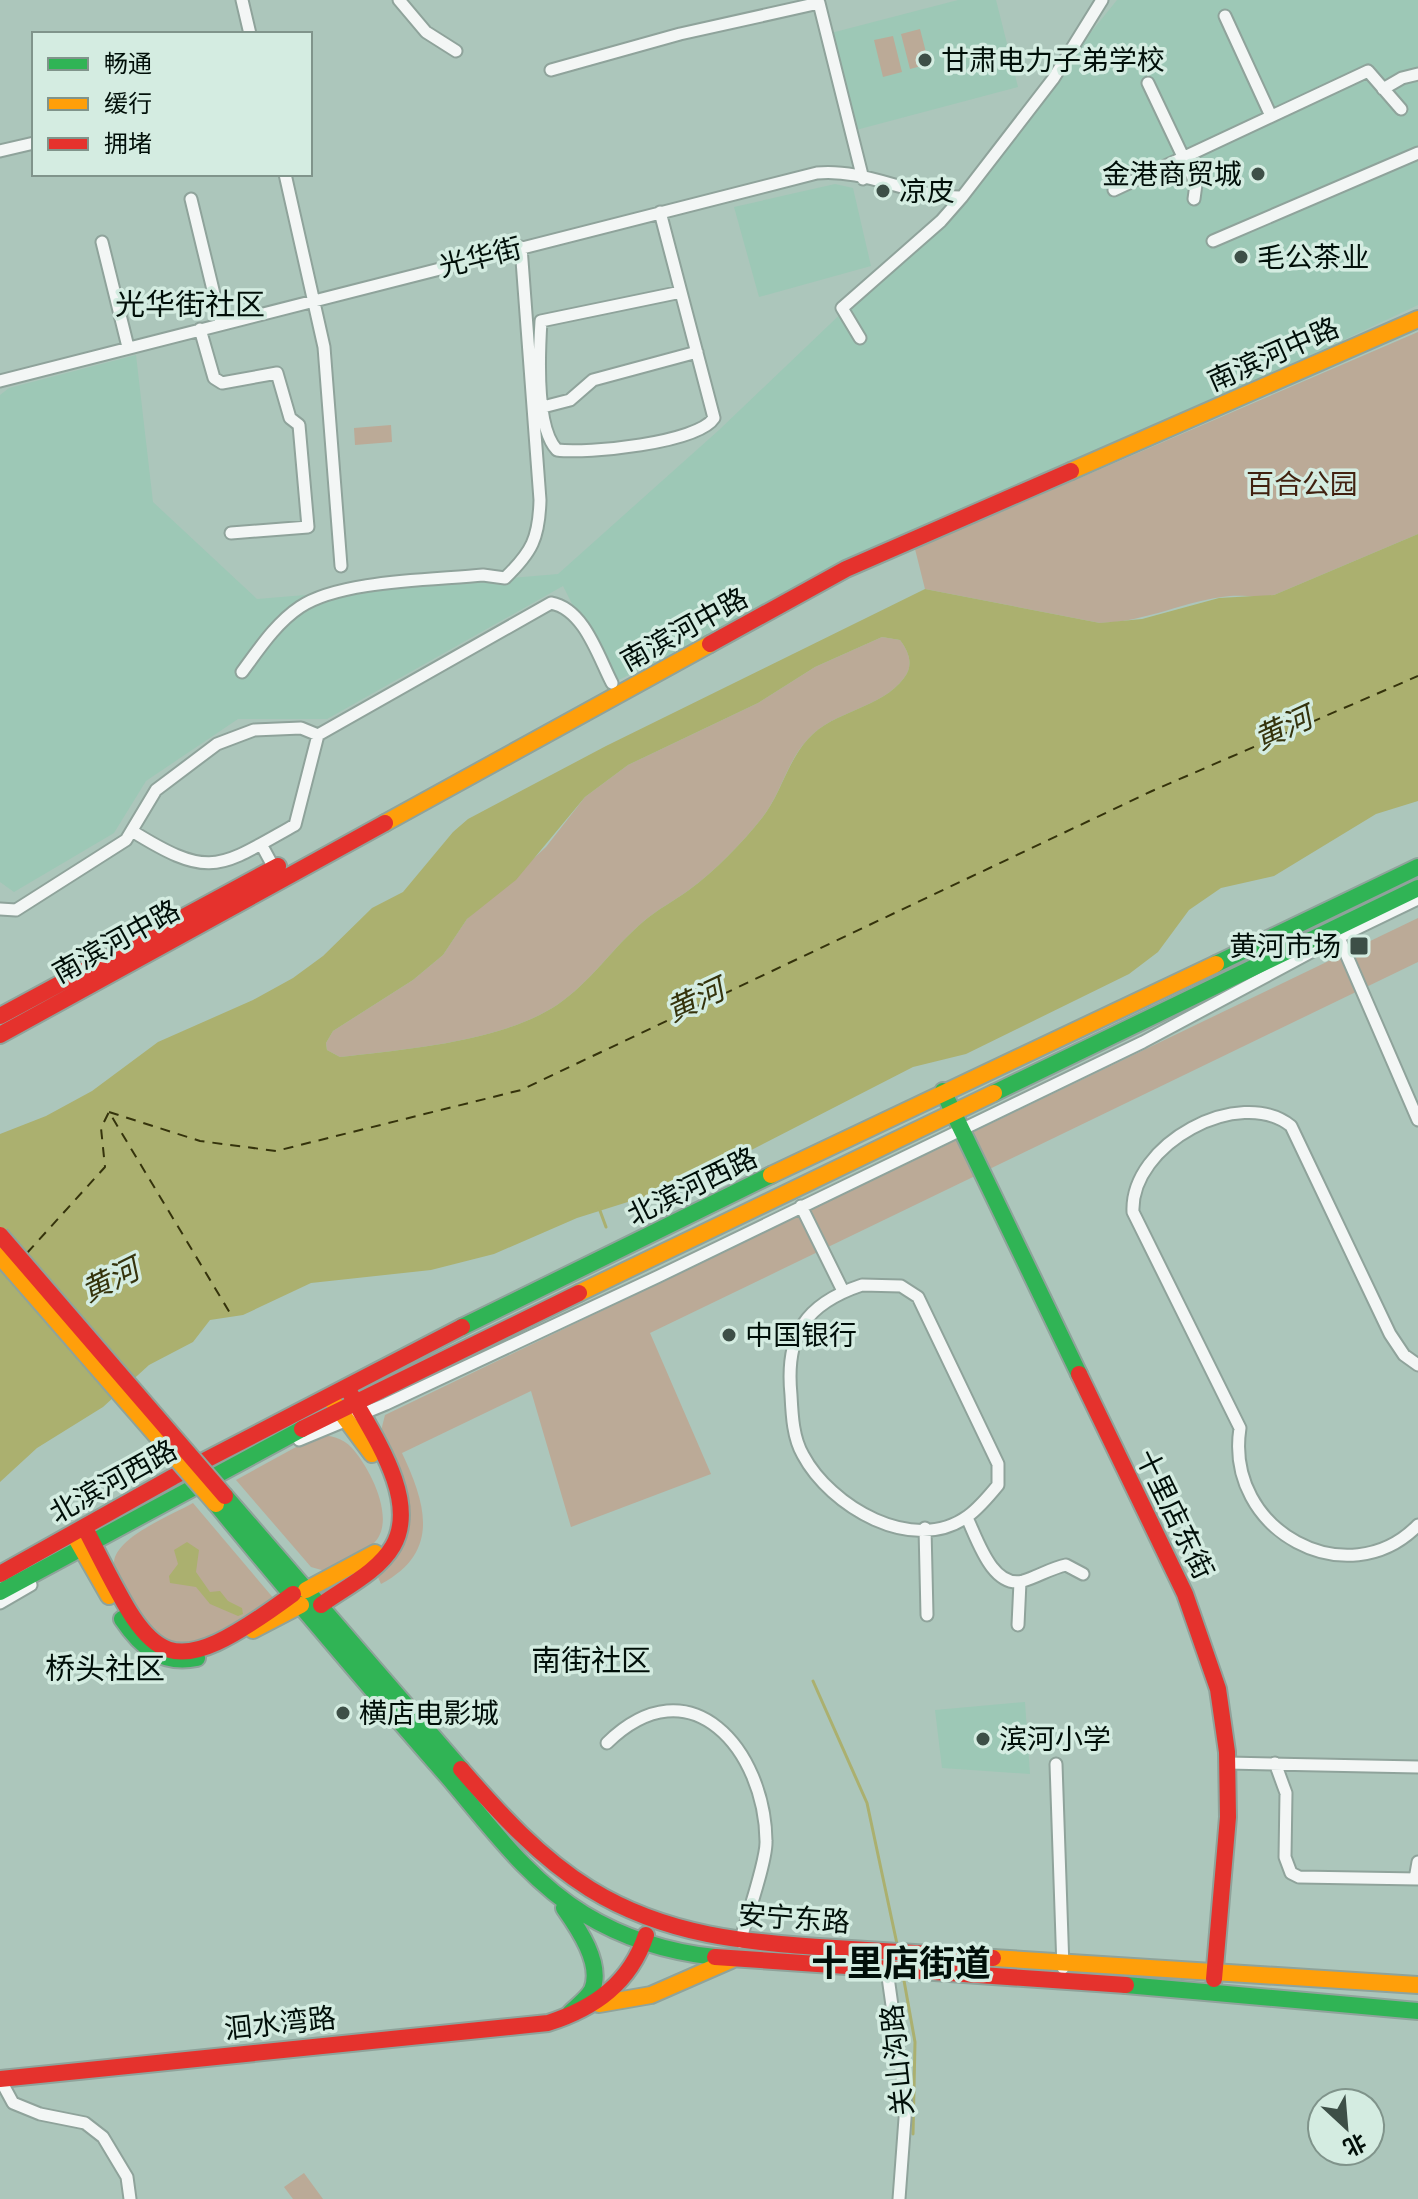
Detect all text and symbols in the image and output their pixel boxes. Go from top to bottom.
legend [32,32,312,176]
place label: 甘肃电力子弟学校 [941,42,1165,78]
text: 畅通 [104,48,152,79]
marker: 甘肃电力子弟学校 [916,51,934,69]
text: 缓行 [104,88,152,119]
text: 拥堵 [104,128,152,159]
place label: 金港商贸城 [1102,156,1242,192]
marker: 金港商贸城 [1249,165,1267,183]
place label: 凉皮 [899,173,955,209]
marker: 凉皮 [874,182,892,200]
street label: 光华街 [435,229,525,285]
place label: 毛公茶业 [1257,239,1369,275]
marker: 毛公茶业 [1232,248,1250,266]
district label: 光华街社区 [115,285,265,324]
street label: 南滨河中路 [1202,309,1344,399]
park label: 百合公园 [1246,466,1358,502]
street label: 南滨河中路 [614,579,754,679]
water label: 黄河 [1248,696,1323,758]
street label: 南滨河中路 [46,891,186,991]
place label: 黄河市场 [1229,928,1341,964]
marker: 黄河市场 [1348,935,1370,957]
water label: 黄河 [660,968,735,1030]
street label: 北滨河西路 [621,1139,763,1233]
water label: 黄河 [74,1247,150,1311]
place label: 中国银行 [745,1317,857,1353]
marker: 中国银行 [720,1326,738,1344]
street label: 北滨河西路 [43,1431,183,1531]
street label: 十里店东街 [1128,1443,1222,1585]
district label: 南街社区 [531,1641,651,1680]
district label: 桥头社区 [45,1649,165,1688]
place label: 横店电影城 [359,1695,499,1731]
marker: 横店电影城 [334,1704,352,1722]
place label: 滨河小学 [999,1721,1111,1757]
marker: 滨河小学 [974,1730,992,1748]
street label: 安宁东路 [737,1896,851,1940]
district label: 十里店街道 [811,1941,991,1987]
street label: 洄水湾路 [222,1999,338,2047]
street label: 关山沟路 [873,2002,921,2118]
north arrow [1306,2087,1386,2167]
text: 北 [1339,2128,1371,2162]

